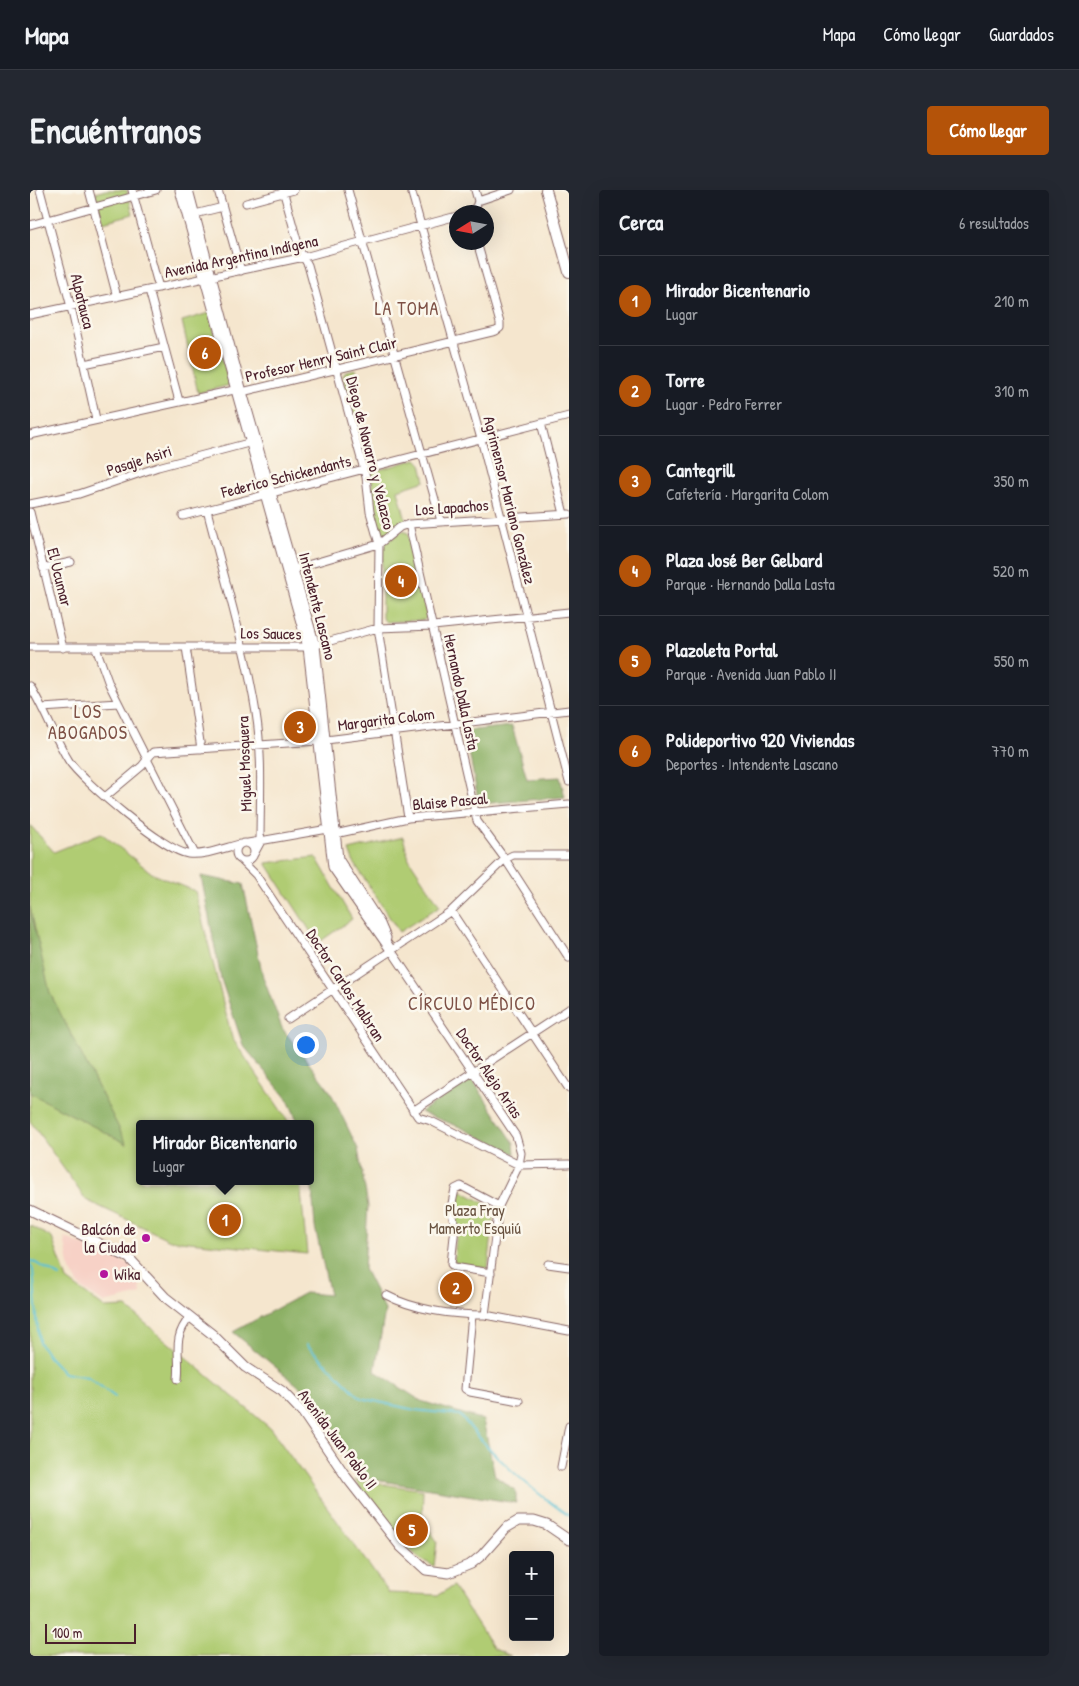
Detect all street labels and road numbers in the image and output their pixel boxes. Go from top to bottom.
street label: Avenida Argentina Indígena [162,229,320,283]
street label: Alpatauca [66,271,100,331]
street label: Profesor Henry Saint Clair [243,331,399,387]
street label: Diego de Navarro y Velazco [341,374,401,532]
street label: Agrimensor Mariano González [478,414,542,587]
street label: Pasaje Asiri [103,439,175,481]
street label: Federico Schickendants [218,449,353,503]
street label: Los Lapachos [415,493,489,521]
street label: El Ucumar [42,545,78,609]
street label: Intendente Lascano [294,550,342,663]
street label: Los Sauces [240,621,302,645]
street label: Hernando Dalla Lasta [439,632,485,752]
street label: Margarita Colom [336,702,436,736]
street label: Miguel Mosquera [231,716,257,812]
street label: Blaise Pascal [412,787,489,815]
street label: Doctor Carlos Malbran [301,924,391,1046]
street label: Doctor Alejo Arias [452,1024,528,1122]
street label: Avenida Juan Pablo II [293,1385,383,1493]

